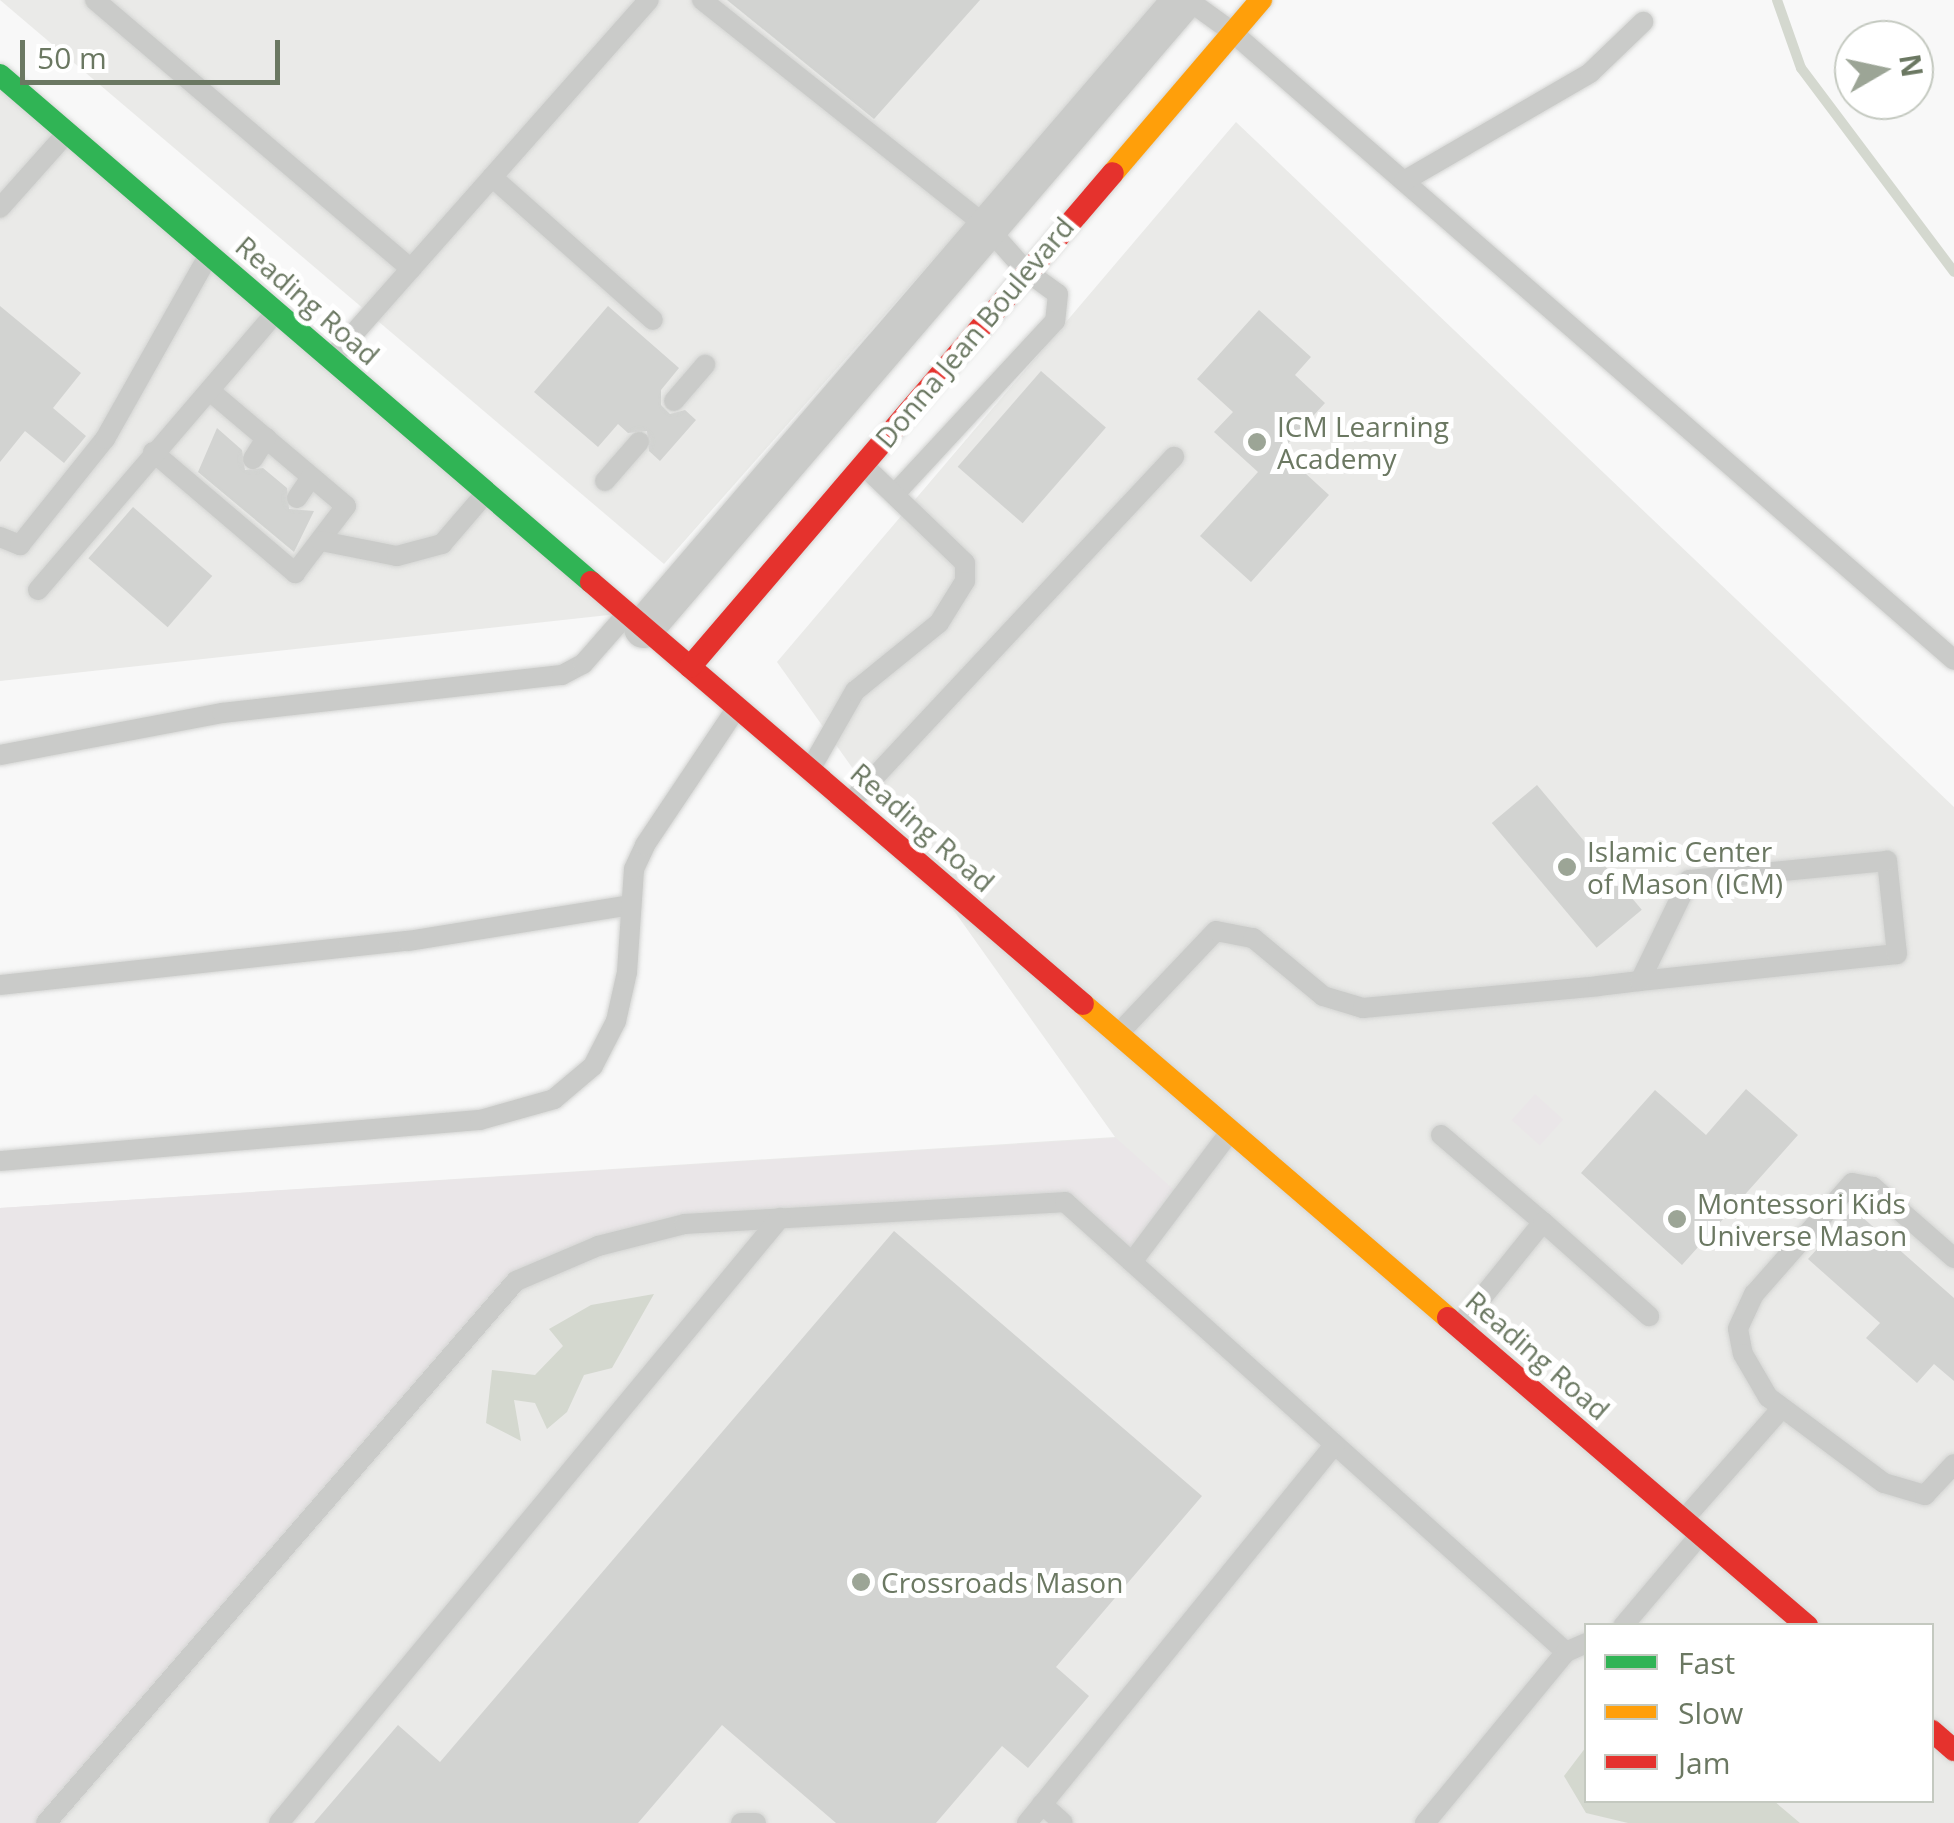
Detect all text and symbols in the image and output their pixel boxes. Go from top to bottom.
scale bar [25,20,285,82]
north arrow [1834,20,1934,120]
text: 50 m [37,37,107,78]
text: N [1891,51,1932,80]
street label: Donna Jean Boulevard [868,210,1080,454]
street label: Reading Road [229,229,387,371]
place label: ICM Learning Academy [1277,409,1449,475]
marker: ICM Learning Academy [1246,431,1268,453]
street label: Reading Road [844,756,1002,898]
place label: Islamic Center of Mason (ICM) [1587,834,1783,900]
marker: Islamic Center of Mason (ICM) [1556,856,1578,878]
place label: Montessori Kids Universe Mason [1697,1186,1907,1252]
marker: Montessori Kids Universe Mason [1666,1208,1688,1230]
street label: Reading Road [1459,1284,1617,1426]
place label: Crossroads Mason [881,1565,1123,1599]
marker: Crossroads Mason [850,1571,872,1593]
legend [1584,1623,1934,1803]
text: Fast [1678,1642,1735,1683]
text: Slow [1678,1692,1743,1733]
text: Jam [1678,1742,1731,1783]

